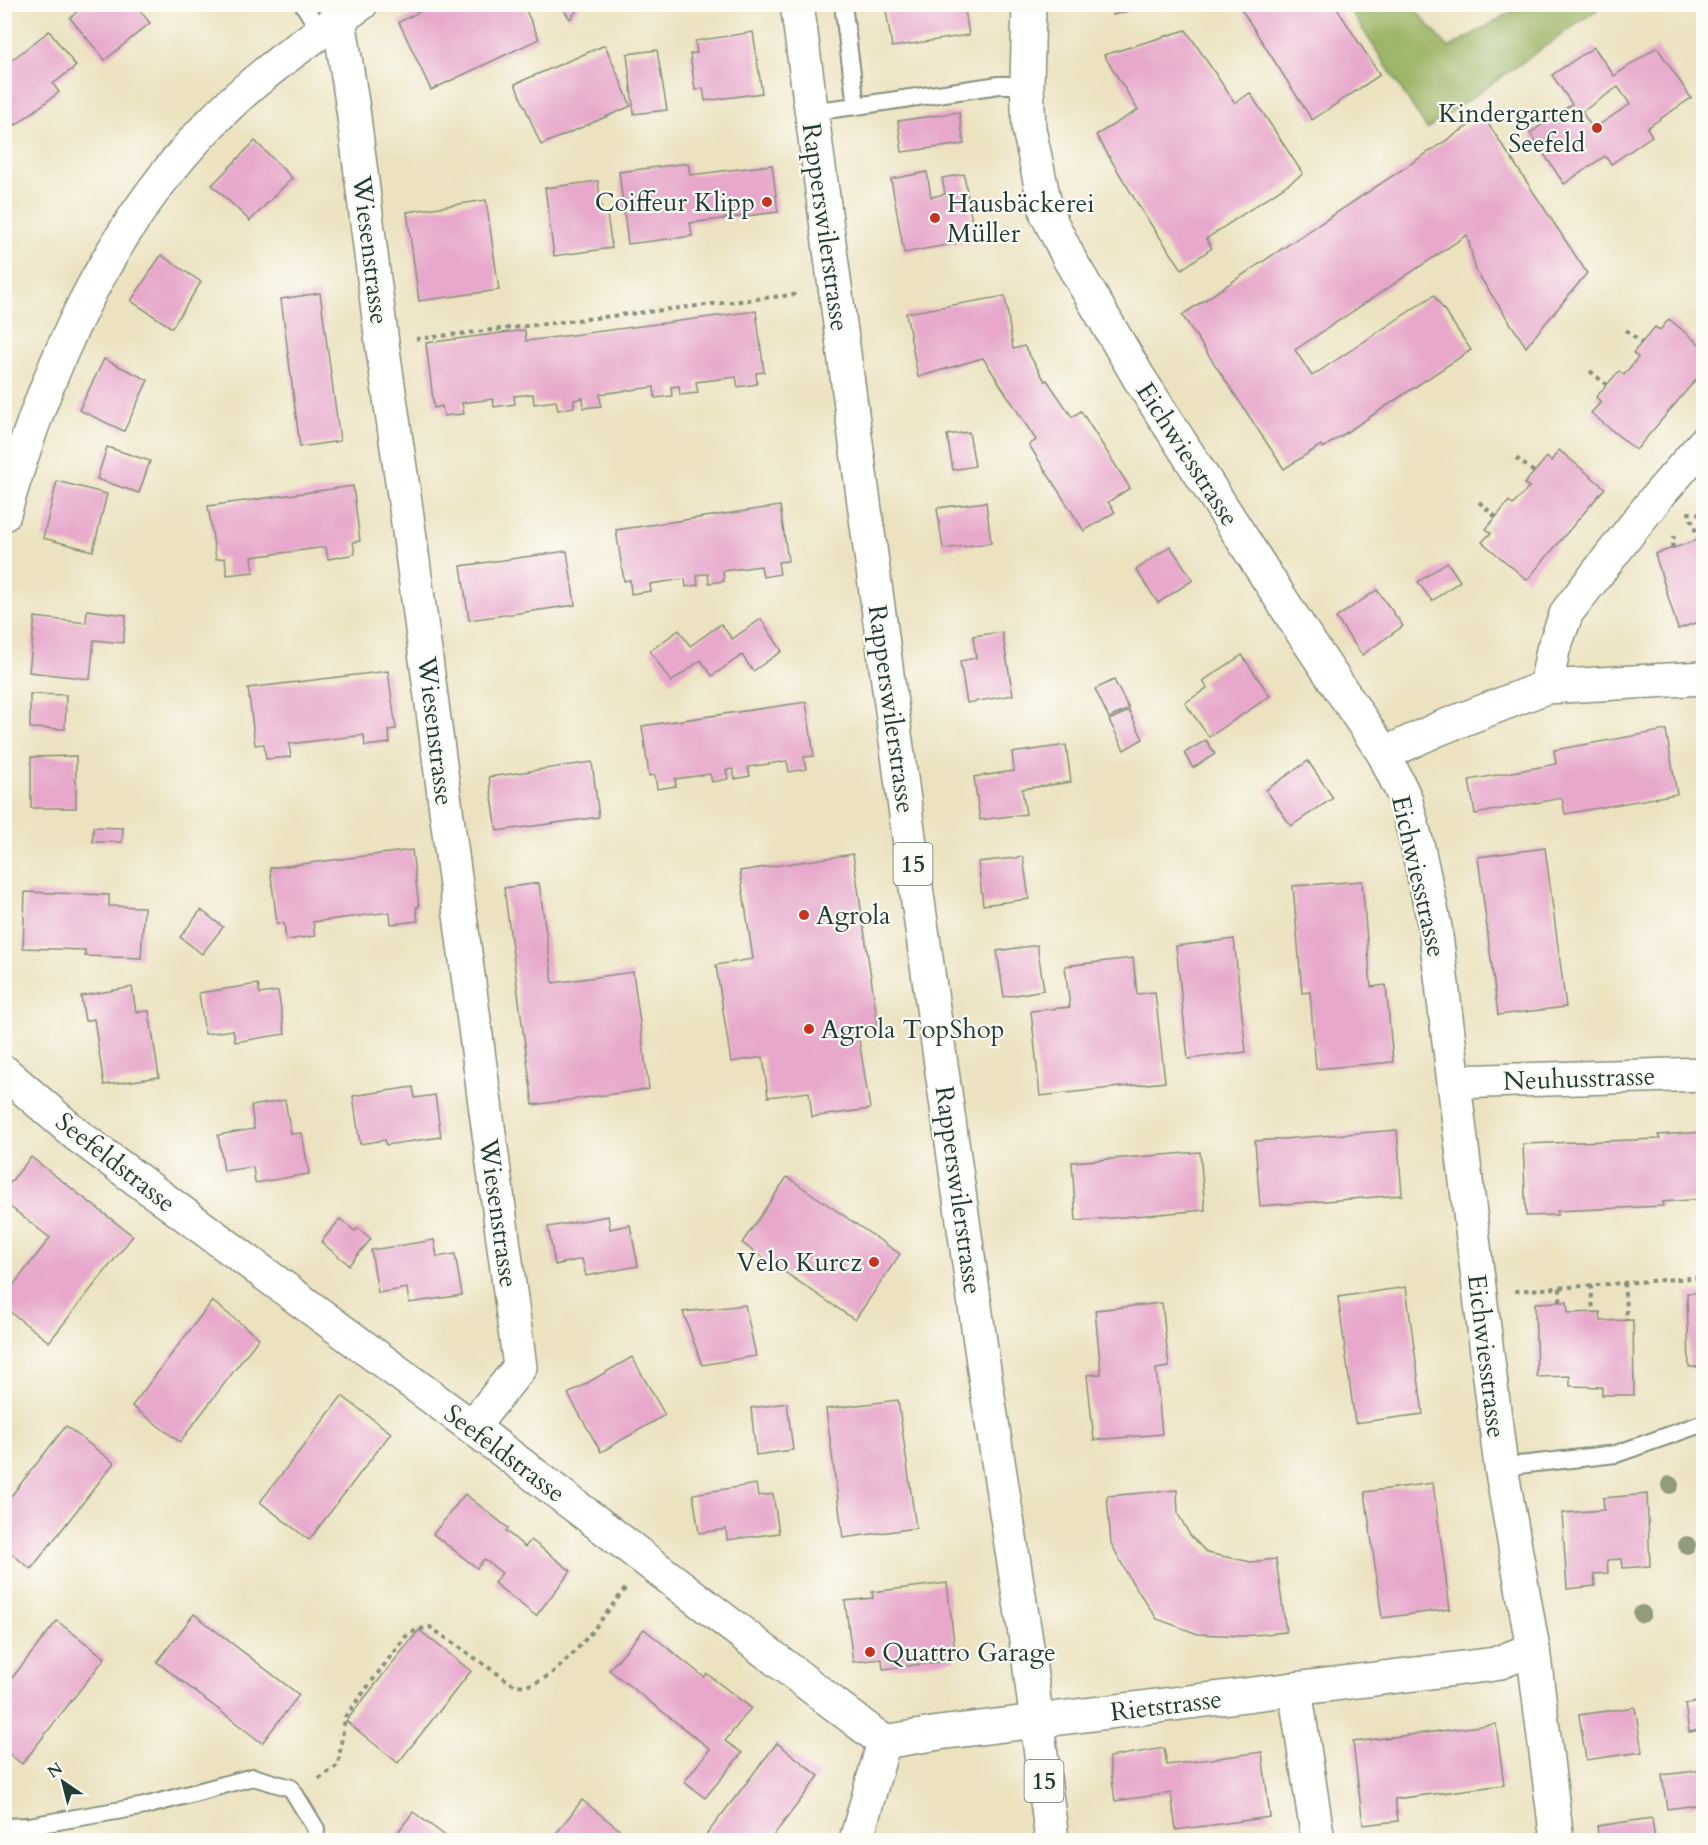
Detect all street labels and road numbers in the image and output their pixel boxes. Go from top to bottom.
street label: Rapperswilerstrasse [794,121,857,333]
street label: Wiesenstrasse [344,173,397,327]
street label: Eichwiesstrasse [1128,376,1247,533]
street label: Rapperswilerstrasse [860,603,923,815]
street label: Wiesenstrasse [409,654,462,808]
street label: Eichwiesstrasse [1383,792,1454,960]
road number: 15 [894,843,932,885]
street label: Neuhusstrasse [1502,1058,1656,1099]
street label: Rapperswilerstrasse [927,1084,990,1296]
street label: Seefeldstrasse [48,1104,183,1220]
street label: Wiesenstrasse [471,1135,526,1290]
street label: Eichwiesstrasse [1459,1272,1514,1440]
street label: Seefeldstrasse [437,1396,573,1511]
street label: Rietstrasse [1108,1681,1224,1730]
road number: 15 [1024,1760,1064,1802]

